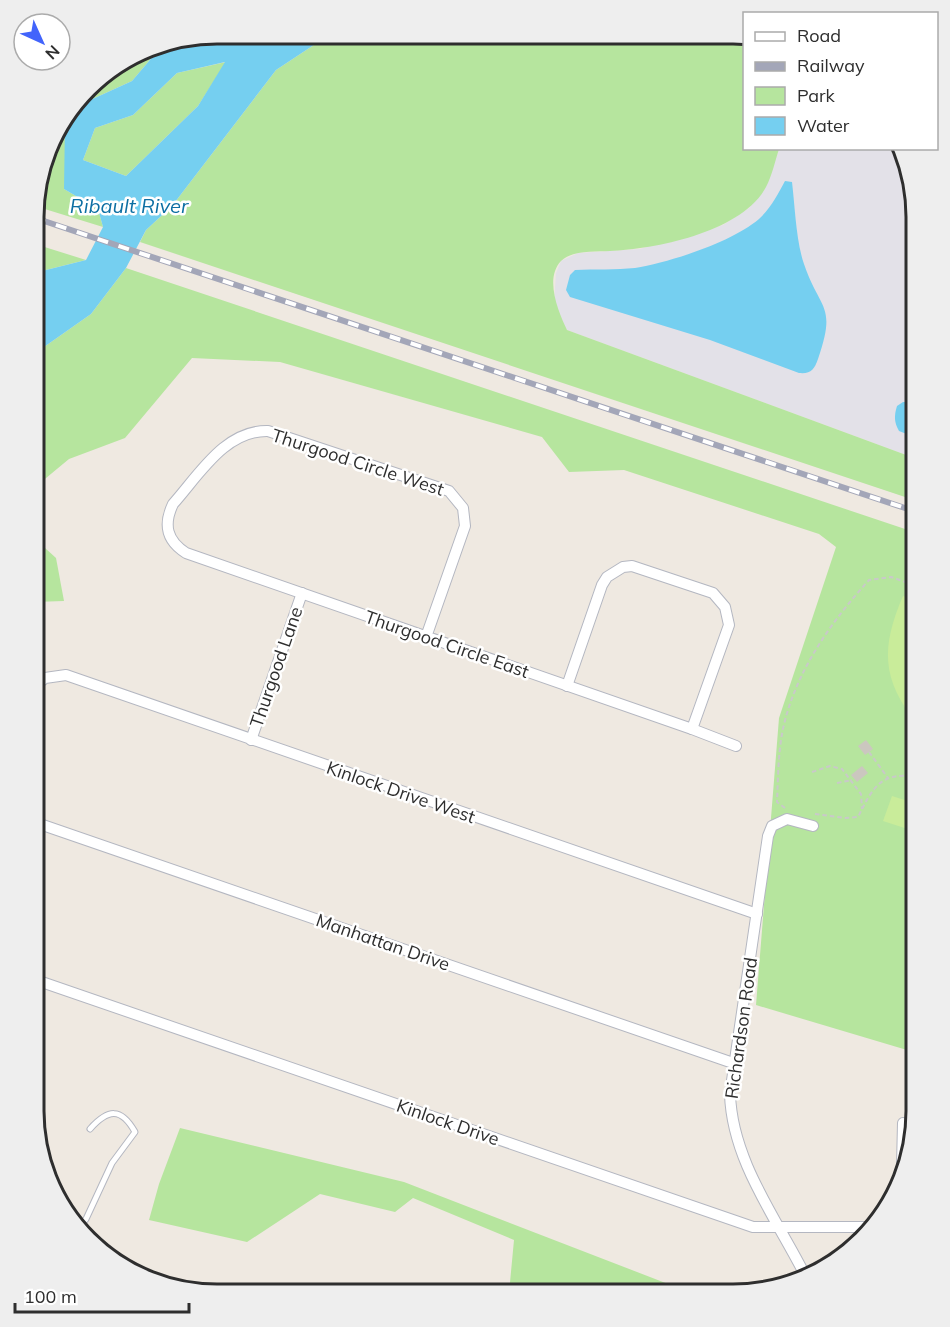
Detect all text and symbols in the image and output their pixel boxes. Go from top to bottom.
north arrow [12,12,72,72]
legend [743,12,938,150]
text: Road [797,24,841,47]
text: N [41,41,64,64]
text: Railway [797,54,865,77]
text: Park [797,84,836,107]
text: Water [797,114,850,137]
water label: Ribault River [70,193,189,218]
street label: Thurgood Circle West [269,423,447,501]
street label: Thurgood Lane [245,604,307,730]
street label: Thurgood Circle East [362,605,532,683]
street label: Kinlock Drive West [324,756,478,828]
street label: Manhattan Drive [313,908,453,976]
street label: Richardson Road [720,956,762,1100]
street label: Kinlock Drive [394,1094,502,1150]
scale bar [15,1276,189,1314]
text: 100 m [24,1285,77,1308]

